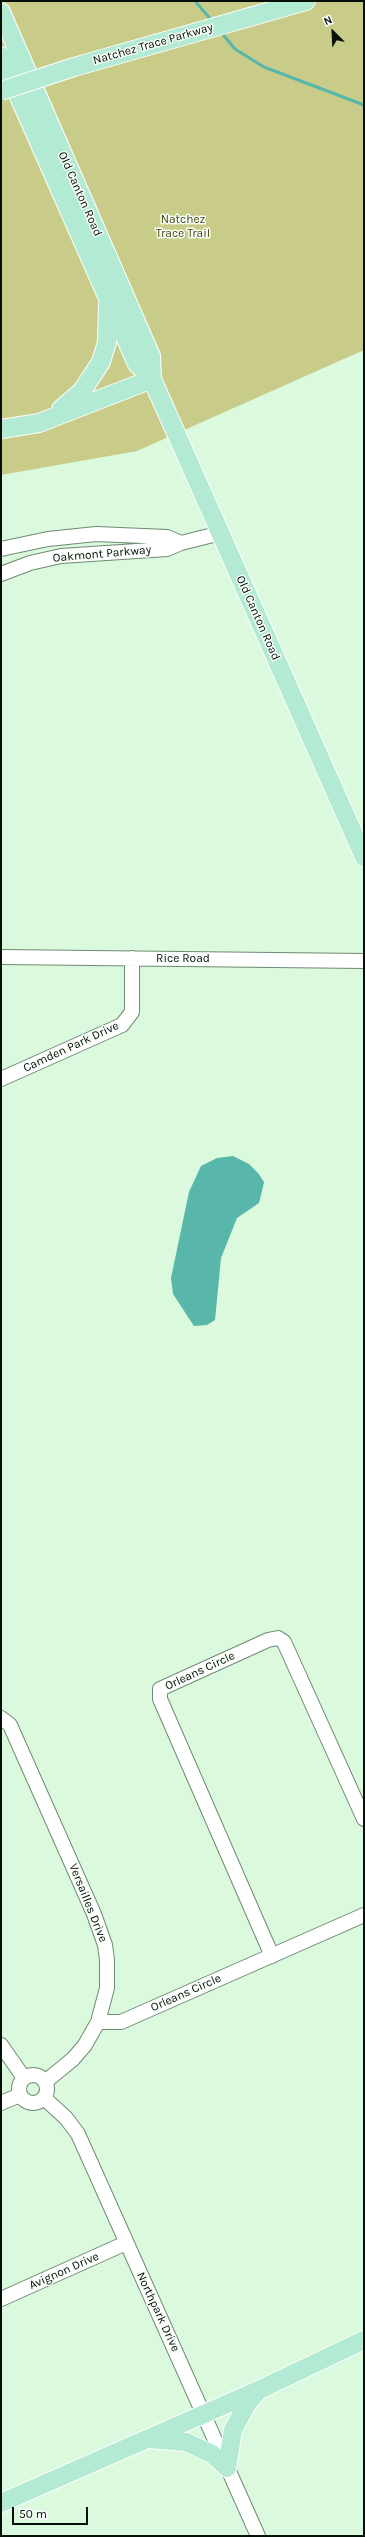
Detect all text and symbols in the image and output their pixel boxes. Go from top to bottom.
north arrow [313,12,353,52]
text: N [322,13,334,28]
street label: Natchez Trace Parkway [91,20,215,68]
street label: Old Canton Road [55,149,105,239]
park label: Natchez Trace Trail [156,213,210,241]
street label: Oakmont Parkway [52,543,152,565]
street label: Old Canton Road [233,573,283,663]
street label: Rice Road [156,952,210,966]
street label: Camden Park Drive [21,1019,121,1075]
street label: Orleans Circle [163,1649,237,1693]
street label: Versailles Drive [66,1862,110,1944]
street label: Orleans Circle [149,1971,223,2015]
street label: Avignon Drive [27,2249,101,2293]
street label: Northpark Drive [133,2270,183,2354]
scale bar [14,2499,90,2525]
text: 50 m [19,2507,47,2521]

